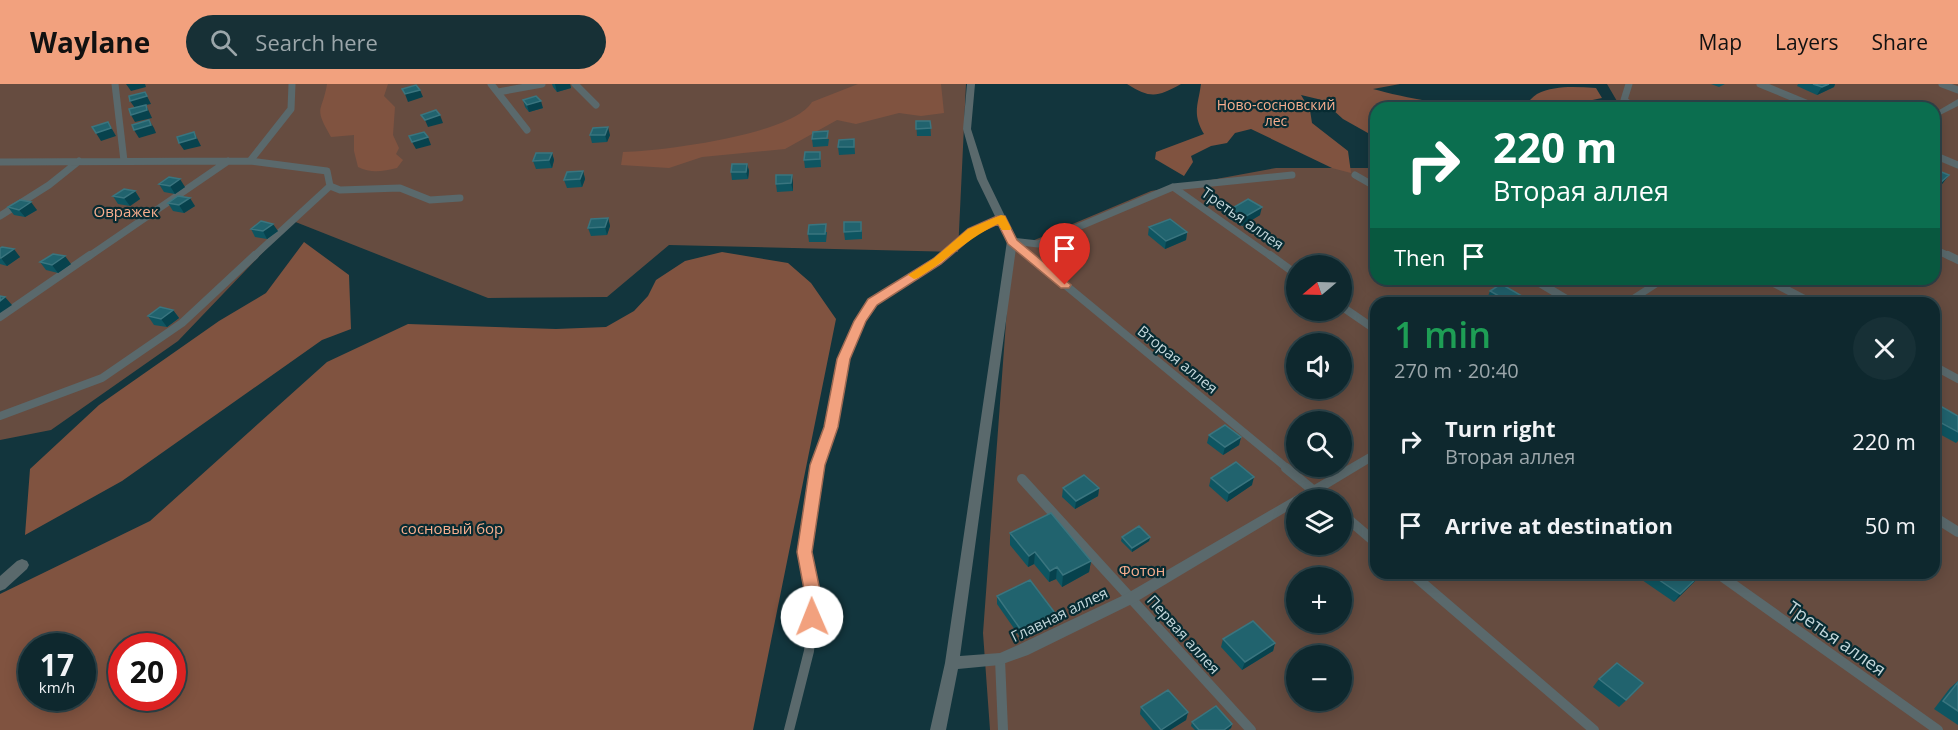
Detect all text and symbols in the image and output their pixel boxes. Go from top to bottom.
search box [186,15,606,69]
text: Waylane [30,23,150,61]
icon: search [207,26,240,59]
text: Search here [255,27,378,57]
text: Map [1699,28,1742,56]
text: Layers [1775,28,1839,56]
text: Share [1872,28,1928,56]
park label: Ново-сосновский лес [1217,95,1335,130]
text: 220 m [1493,118,1617,175]
icon: right [1394,126,1472,204]
text: Вторая аллея [1493,172,1669,209]
street label: Третья аллея [1198,182,1288,254]
park label: Овражек [94,201,159,221]
pin [1039,223,1090,285]
icon: arrive [1048,232,1081,265]
icon: arrive [1457,240,1490,273]
text: Then [1394,242,1445,272]
north arrow [1286,255,1352,321]
map controls [1286,255,1352,711]
text: 1 min [1394,310,1491,359]
button: close [1853,317,1916,380]
street label: Вторая аллея [1134,320,1222,398]
button: sound [1286,333,1352,399]
text: 270 m · 20:40 [1394,357,1519,384]
button: search [1286,411,1352,477]
text: Turn right [1445,413,1556,443]
icon: right [1394,425,1427,458]
text: 220 m [1852,426,1916,456]
text: Вторая аллея [1445,443,1575,470]
button: layers [1286,489,1352,555]
icon: arrive [1394,509,1427,542]
text: Arrive at destination [1445,510,1673,540]
text: 50 m [1865,510,1916,540]
park label: сосновый бор [401,518,503,538]
park label: Фотон [1119,560,1165,580]
button: + [1286,567,1352,633]
street label: Главная аллея [1007,582,1111,646]
position arrow [780,585,844,649]
street label: Первая аллея [1143,590,1225,678]
street label: Третья аллея [1783,595,1891,681]
speed limit sign: 20 [108,633,186,711]
text: 17 [40,644,74,685]
button: − [1286,645,1352,711]
text: km/h [39,677,75,697]

